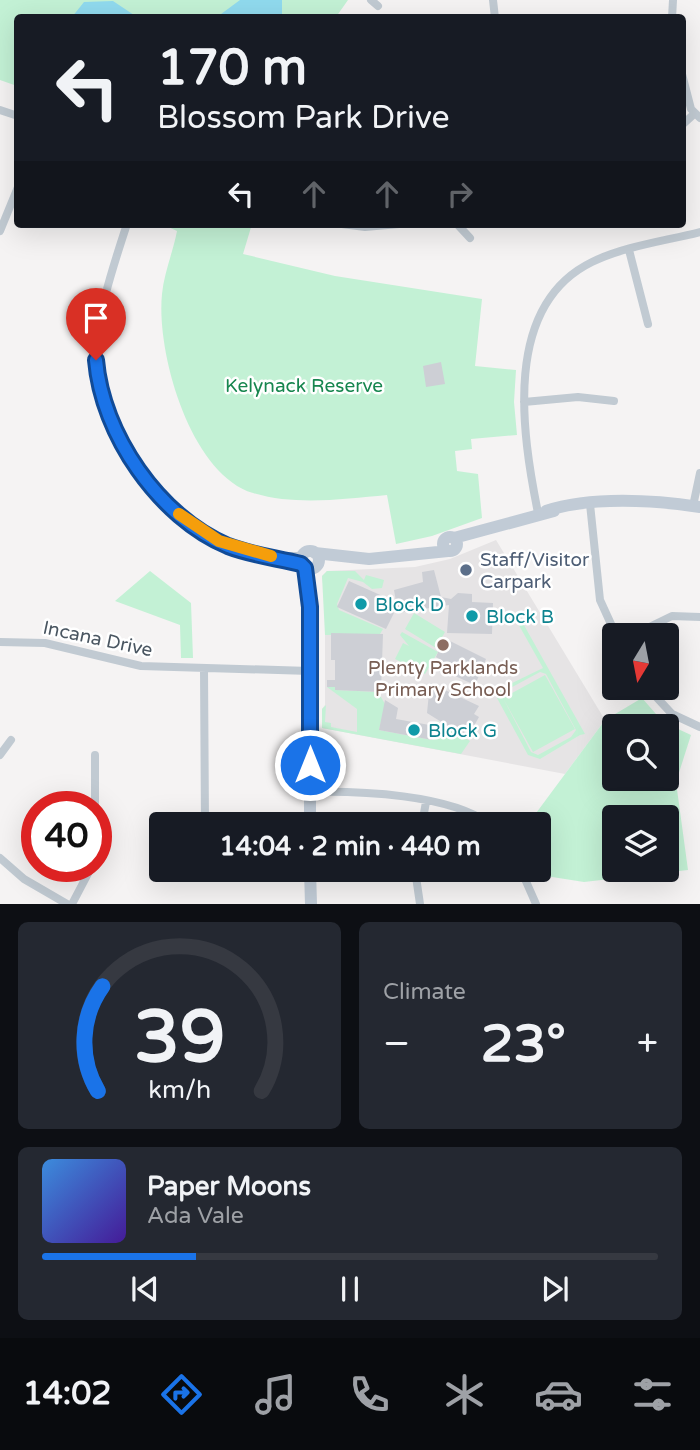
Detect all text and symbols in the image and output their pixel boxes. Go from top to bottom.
text: 170 m [157,39,307,98]
icon: left [42,42,133,133]
text: Blossom Park Drive [157,99,450,137]
icon: left [222,175,260,213]
icon: ahead [295,175,333,213]
icon: ahead [368,175,406,213]
icon: right [441,175,479,213]
pin [66,288,126,360]
icon: arrive [77,299,115,337]
park label: Kelynack Reserve [225,375,383,397]
place label: Staff/Visitor Carpark [480,549,590,593]
marker: Staff/Visitor Carpark [458,562,474,578]
place label: Block D [375,594,444,616]
marker: Block D [353,596,369,612]
place label: Block B [486,606,554,628]
marker: Block B [464,608,480,624]
street label: Incana Drive [41,617,155,661]
north arrow [602,623,679,700]
map controls [602,623,679,882]
marker: Plenty Parklands Primary School [435,637,451,653]
place label: Plenty Parklands Primary School [368,657,518,701]
button: search [602,714,679,791]
place label: Block G [428,720,497,742]
marker: Block G [406,722,422,738]
position arrow [273,728,347,802]
speed limit sign: 40 [21,791,112,882]
button: layers [602,805,679,882]
text: 14:04 · 2 min · 440 m [219,831,481,862]
text: Climate [383,978,466,1006]
text: 39 [134,995,225,1083]
text: 23° [481,1013,566,1076]
text: − [383,1021,410,1067]
text: + [637,1021,658,1067]
text: km/h [148,1075,211,1105]
text: Paper Moons [147,1171,311,1202]
text: Ada Vale [147,1202,244,1230]
icon: previous [126,1270,164,1308]
icon: pause [331,1270,369,1308]
icon: next [536,1270,574,1308]
icon: directions [157,1370,206,1419]
icon: music [251,1370,300,1419]
icon: phone [345,1370,394,1419]
icon: climate [440,1370,489,1419]
icon: car [534,1370,583,1419]
icon: filters [628,1370,677,1419]
text: 14:02 [23,1375,111,1413]

